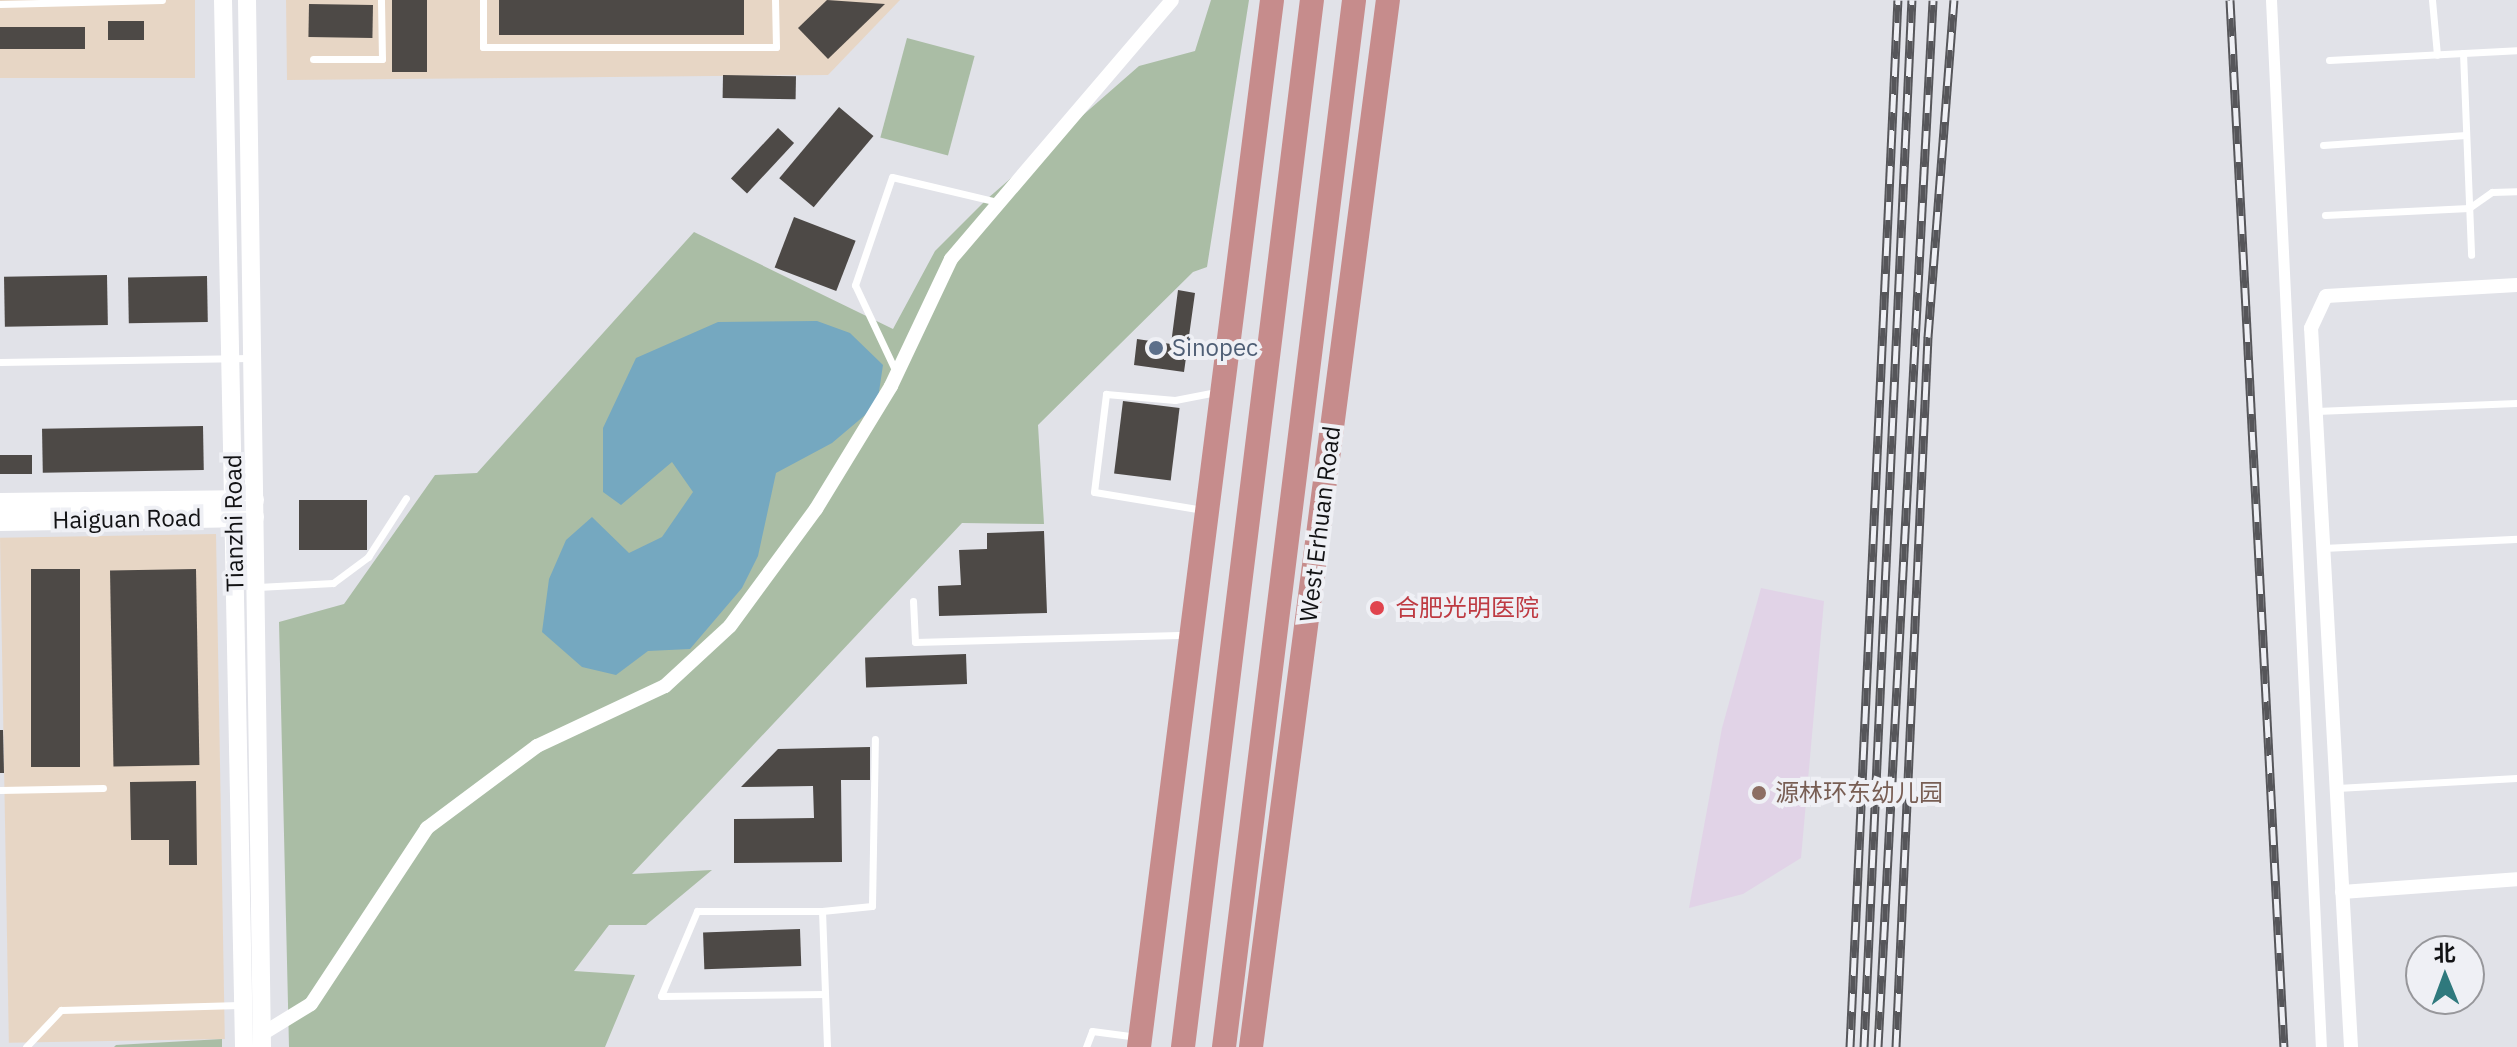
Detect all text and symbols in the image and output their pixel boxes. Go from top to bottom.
place label: Sinopec [1172,334,1258,362]
marker: Sinopec [1147,339,1165,357]
street label: West Erhuan Road [1294,424,1346,624]
street label: Tianzhi Road [218,454,250,592]
street label: Haiguan Road [52,503,202,535]
place label: 合肥光明医院 [1395,594,1539,622]
marker: 合肥光明医院 [1366,597,1388,619]
place label: 源林环东幼儿园 [1775,779,1943,807]
marker: 源林环东幼儿园 [1750,784,1768,802]
north arrow [2405,935,2485,1015]
text: 北 [2433,938,2456,967]

